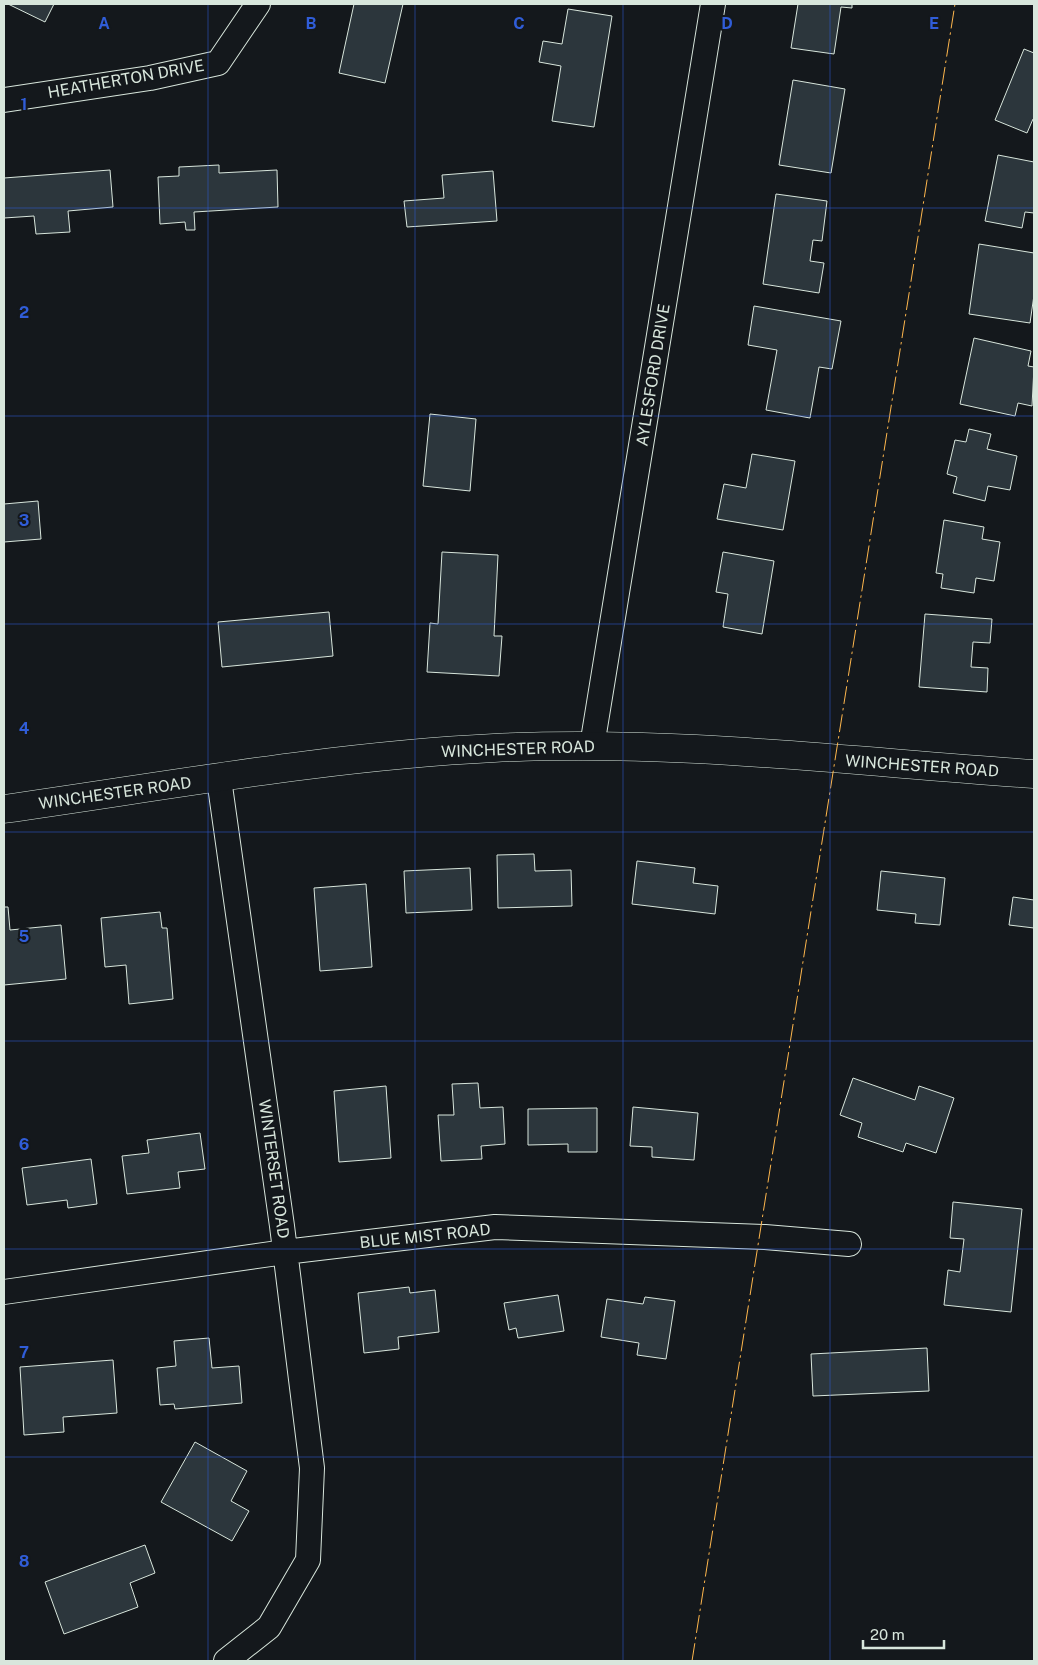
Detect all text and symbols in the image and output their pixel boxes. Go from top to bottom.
text: A [98,14,110,33]
text: B [306,14,317,33]
text: C [513,14,525,33]
text: D [721,14,733,33]
text: E [929,14,939,33]
street label: HEATHERTON DRIVE [46,56,206,102]
text: 1 [21,95,27,114]
street label: AYLESFORD DRIVE [632,302,674,448]
text: 2 [19,303,29,322]
text: 3 [19,511,29,530]
text: 4 [19,719,30,738]
street label: WINCHESTER ROAD [441,737,595,761]
street label: WINCHESTER ROAD [844,751,1000,781]
street label: WINCHESTER ROAD [37,773,193,813]
text: 5 [19,927,30,946]
street label: WINTERSET ROAD [255,1098,293,1240]
text: 6 [19,1135,29,1154]
street label: BLUE MIST ROAD [359,1220,491,1252]
text: 7 [19,1343,29,1362]
text: 8 [19,1552,30,1571]
scale bar [863,1618,944,1650]
text: 20 m [870,1626,905,1643]

